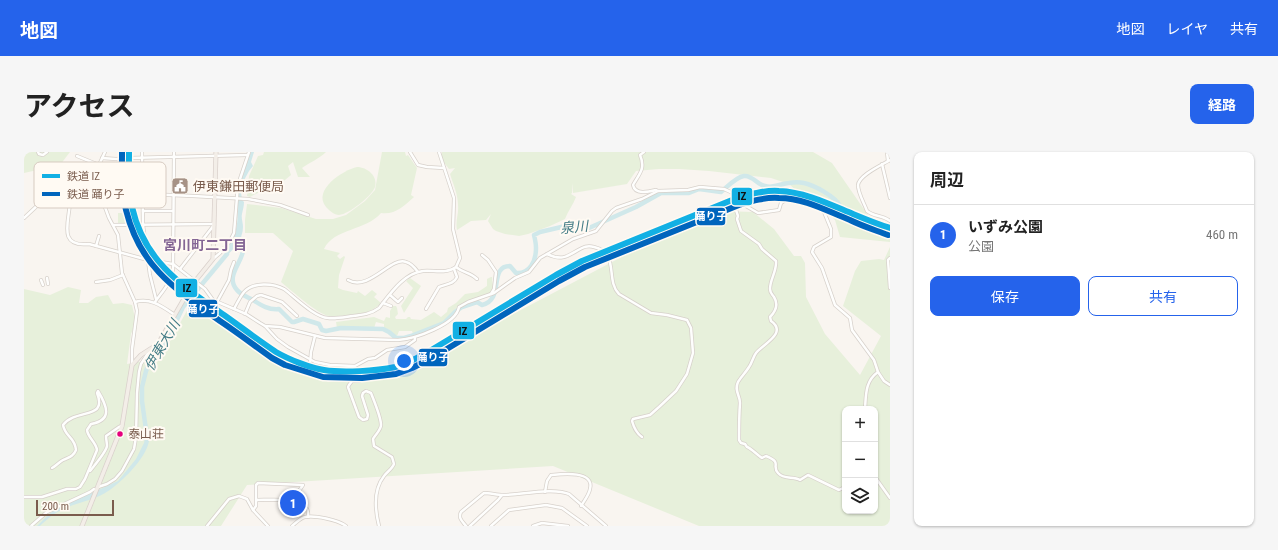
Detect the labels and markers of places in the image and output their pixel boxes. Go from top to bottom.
public building icon: 伊東鎌田郵便局 [170,176,190,196]
place label: 伊東鎌田郵便局 [193,179,284,194]
place label: 泰山荘 [128,427,164,441]
marker: 泰山荘 [115,429,125,439]
pin: 1 [280,488,306,518]

